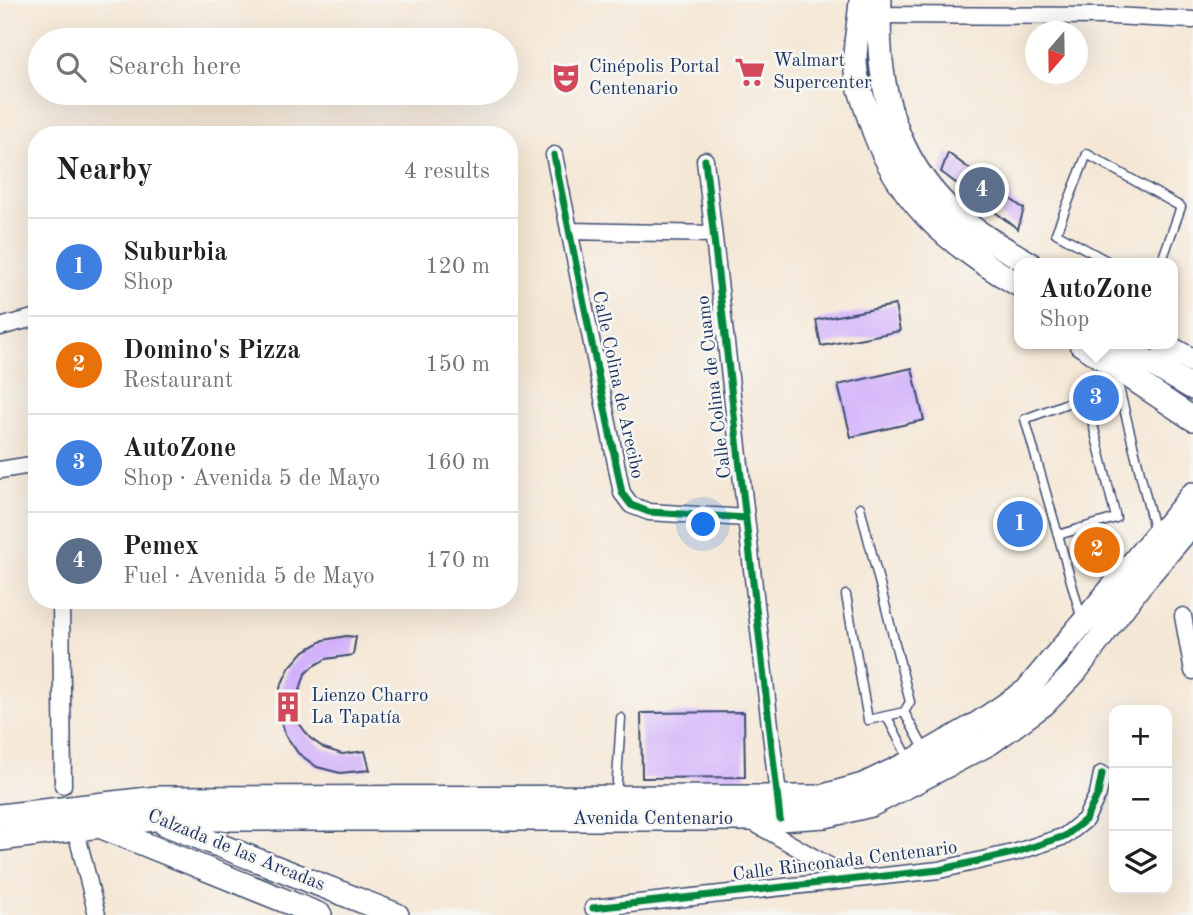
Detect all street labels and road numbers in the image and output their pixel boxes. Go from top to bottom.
street label: Calle Colina de Arecibo [588,289,646,481]
street label: Calle Colina de Cuamo [694,294,736,480]
street label: Calzada de las Arcadas [145,807,327,895]
street label: Avenida Centenario [573,810,733,829]
street label: Calle Rinconada Centenario [731,839,959,885]

